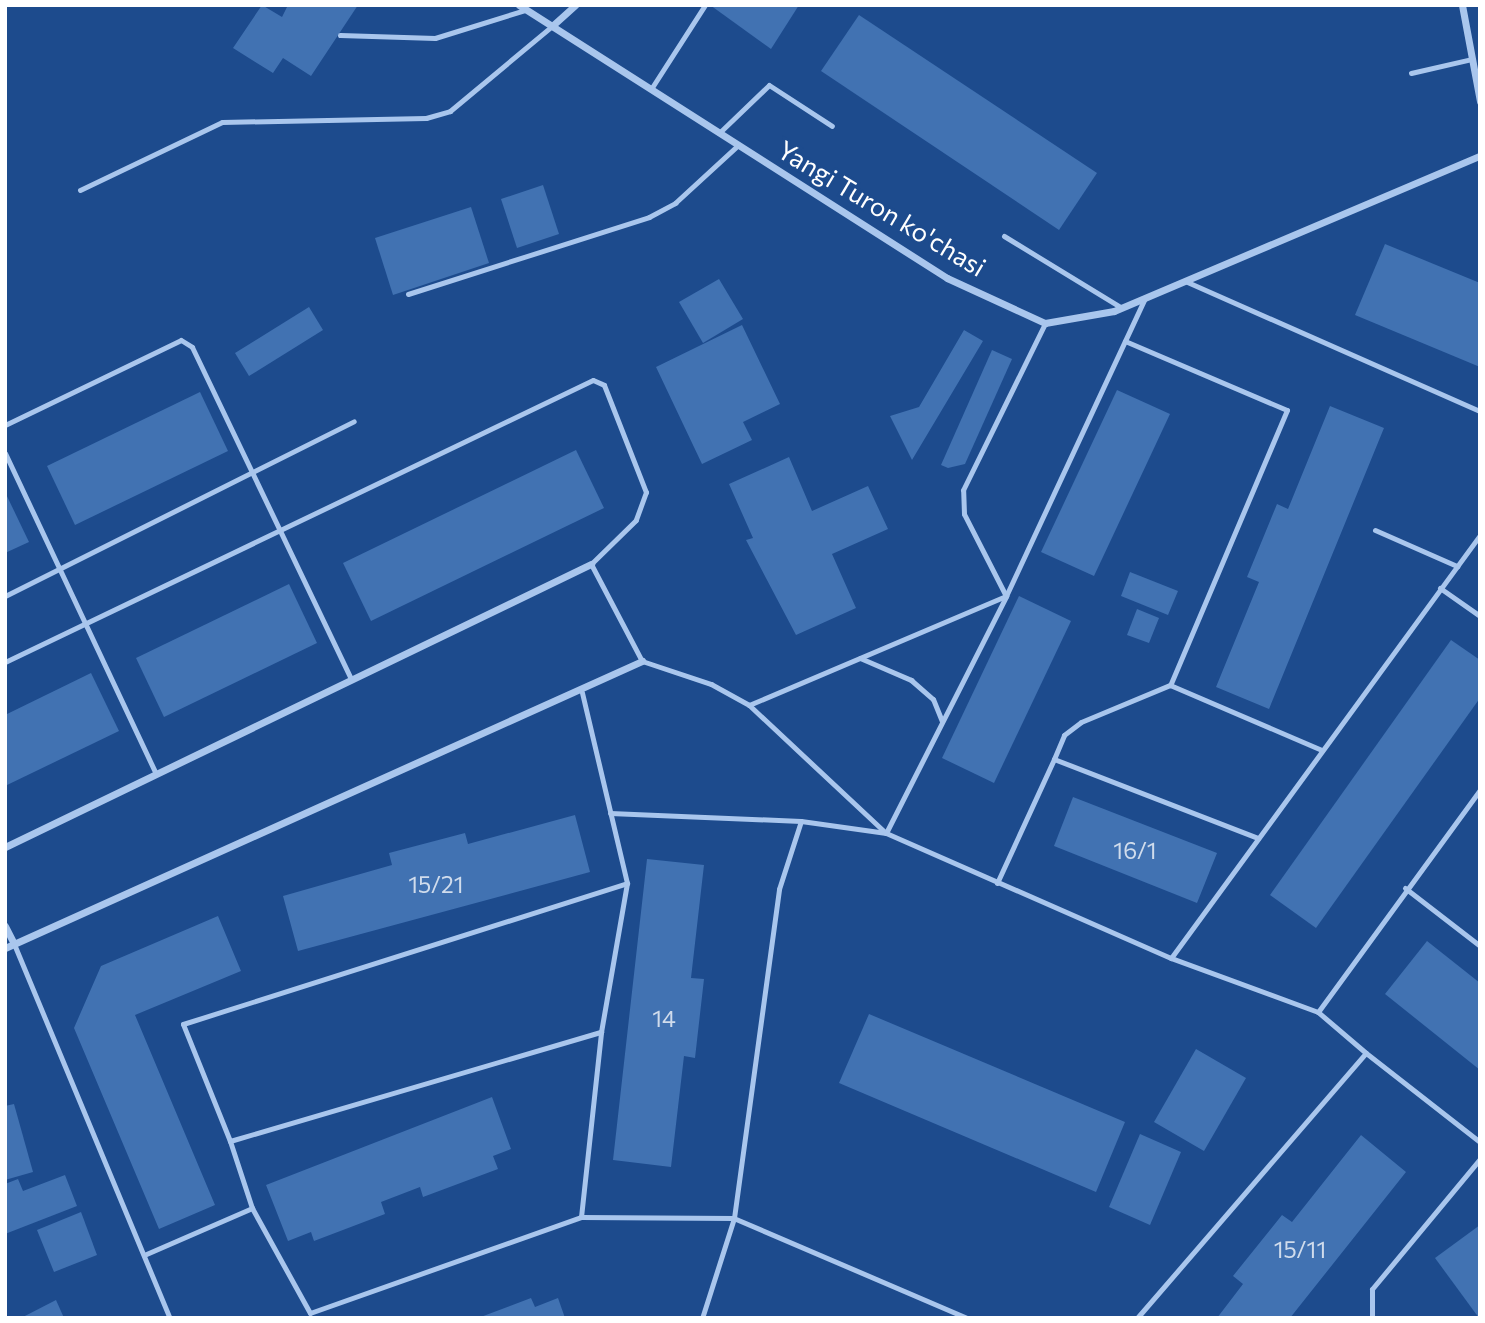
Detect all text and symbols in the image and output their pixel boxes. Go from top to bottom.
street label: Yangi Turon ko'chasi [772,134,992,282]
house number: 16/1 [1113,836,1157,864]
house number: 15/21 [408,870,464,898]
house number: 14 [652,1004,676,1032]
house number: 15/11 [1274,1235,1326,1263]

